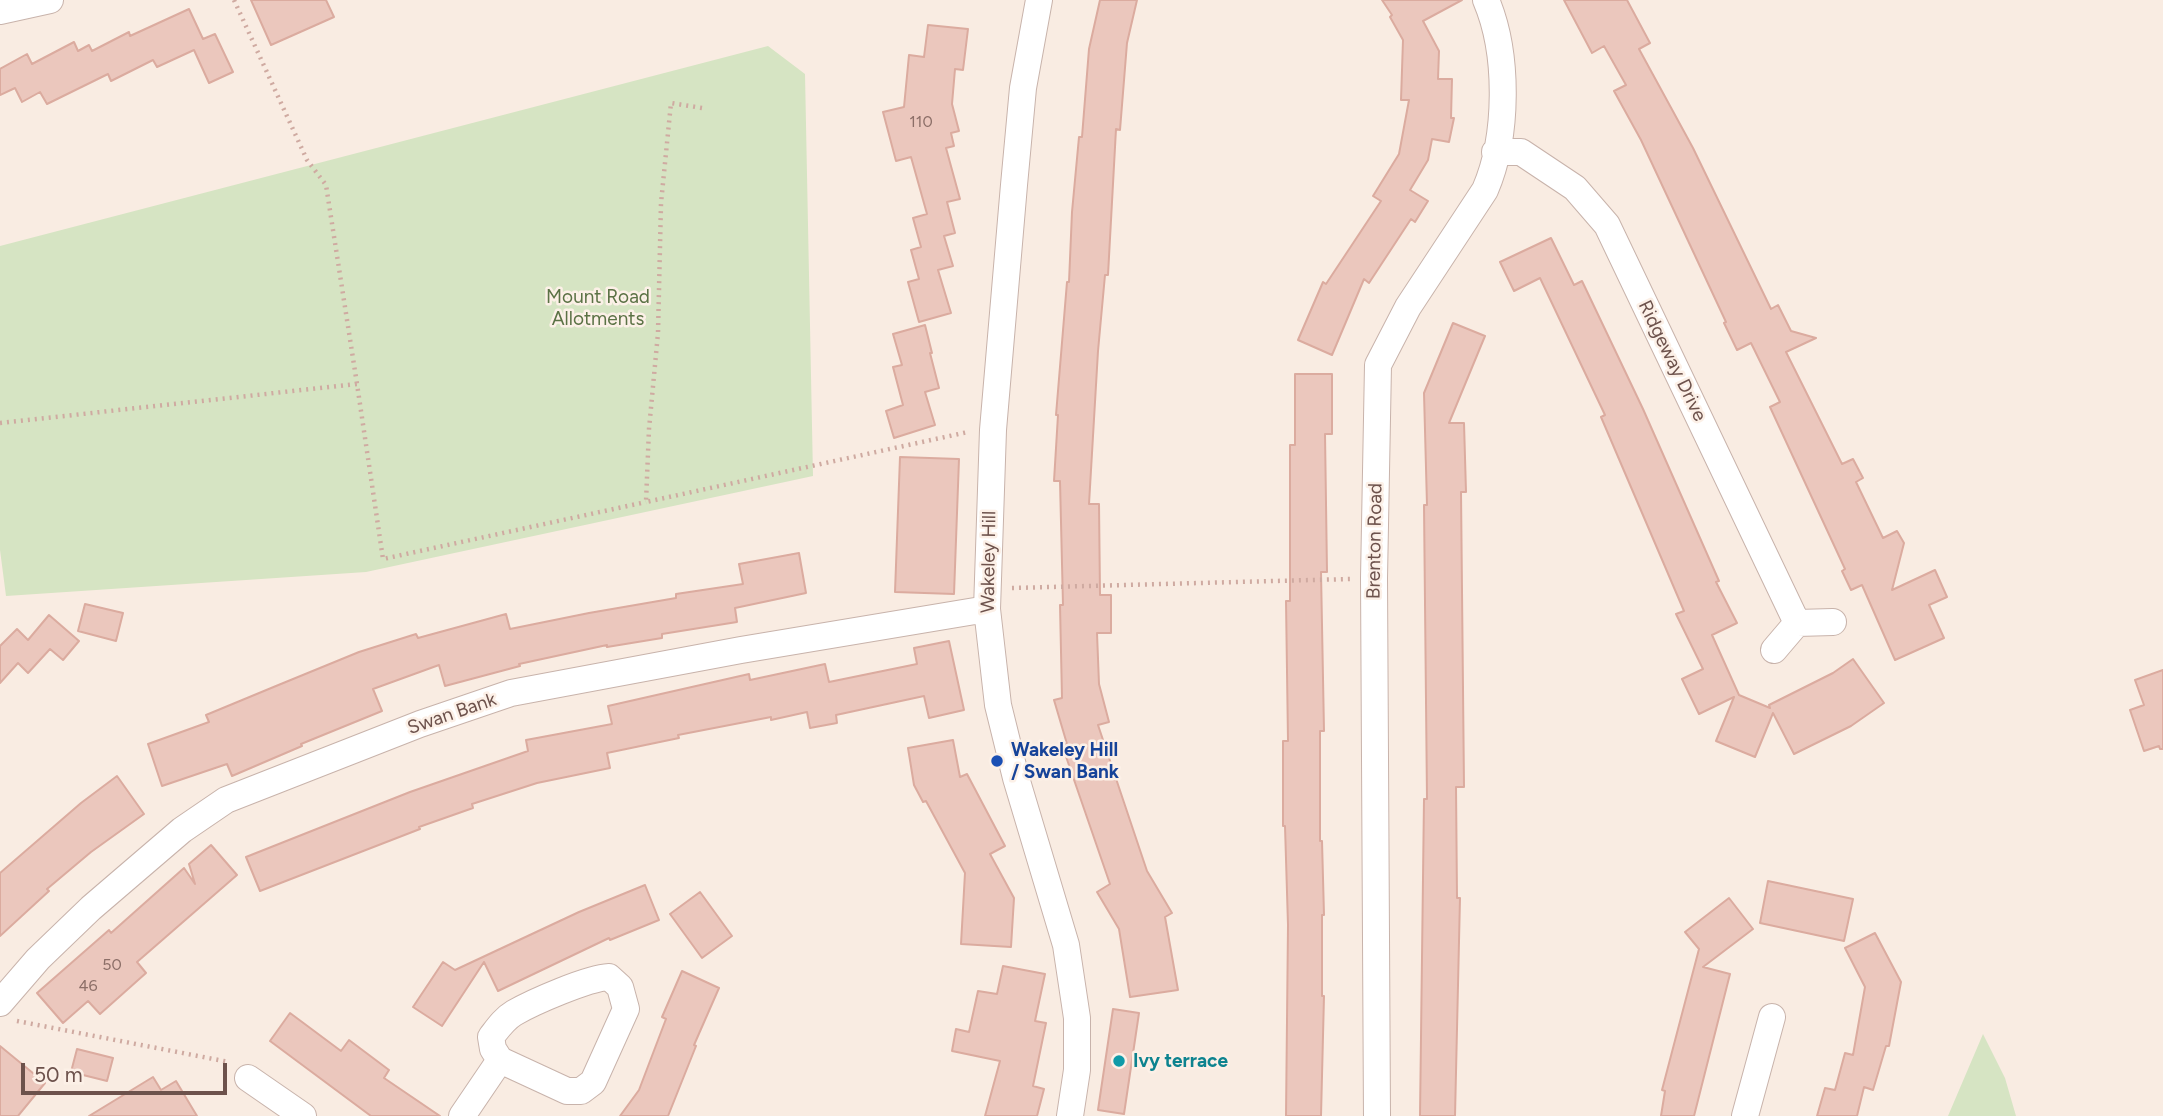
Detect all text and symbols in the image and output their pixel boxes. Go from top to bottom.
house number: 110 [909,112,933,132]
park label: Mount Road Allotments [546,286,650,330]
street label: Ridgeway Drive [1633,297,1711,425]
street label: Brenton Road [1363,483,1387,599]
street label: Wakeley Hill [977,511,1001,613]
street label: Swan Bank [405,688,499,740]
place label: Wakeley Hill / Swan Bank [1011,739,1119,783]
marker: Wakeley Hill / Swan Bank [989,753,1005,769]
house number: 50 [102,955,122,975]
house number: 46 [79,976,97,996]
scale bar [24,1050,231,1094]
place label: Ivy terrace [1133,1050,1228,1072]
marker: Ivy terrace [1111,1053,1127,1069]
text: 50 m [34,1062,83,1087]

